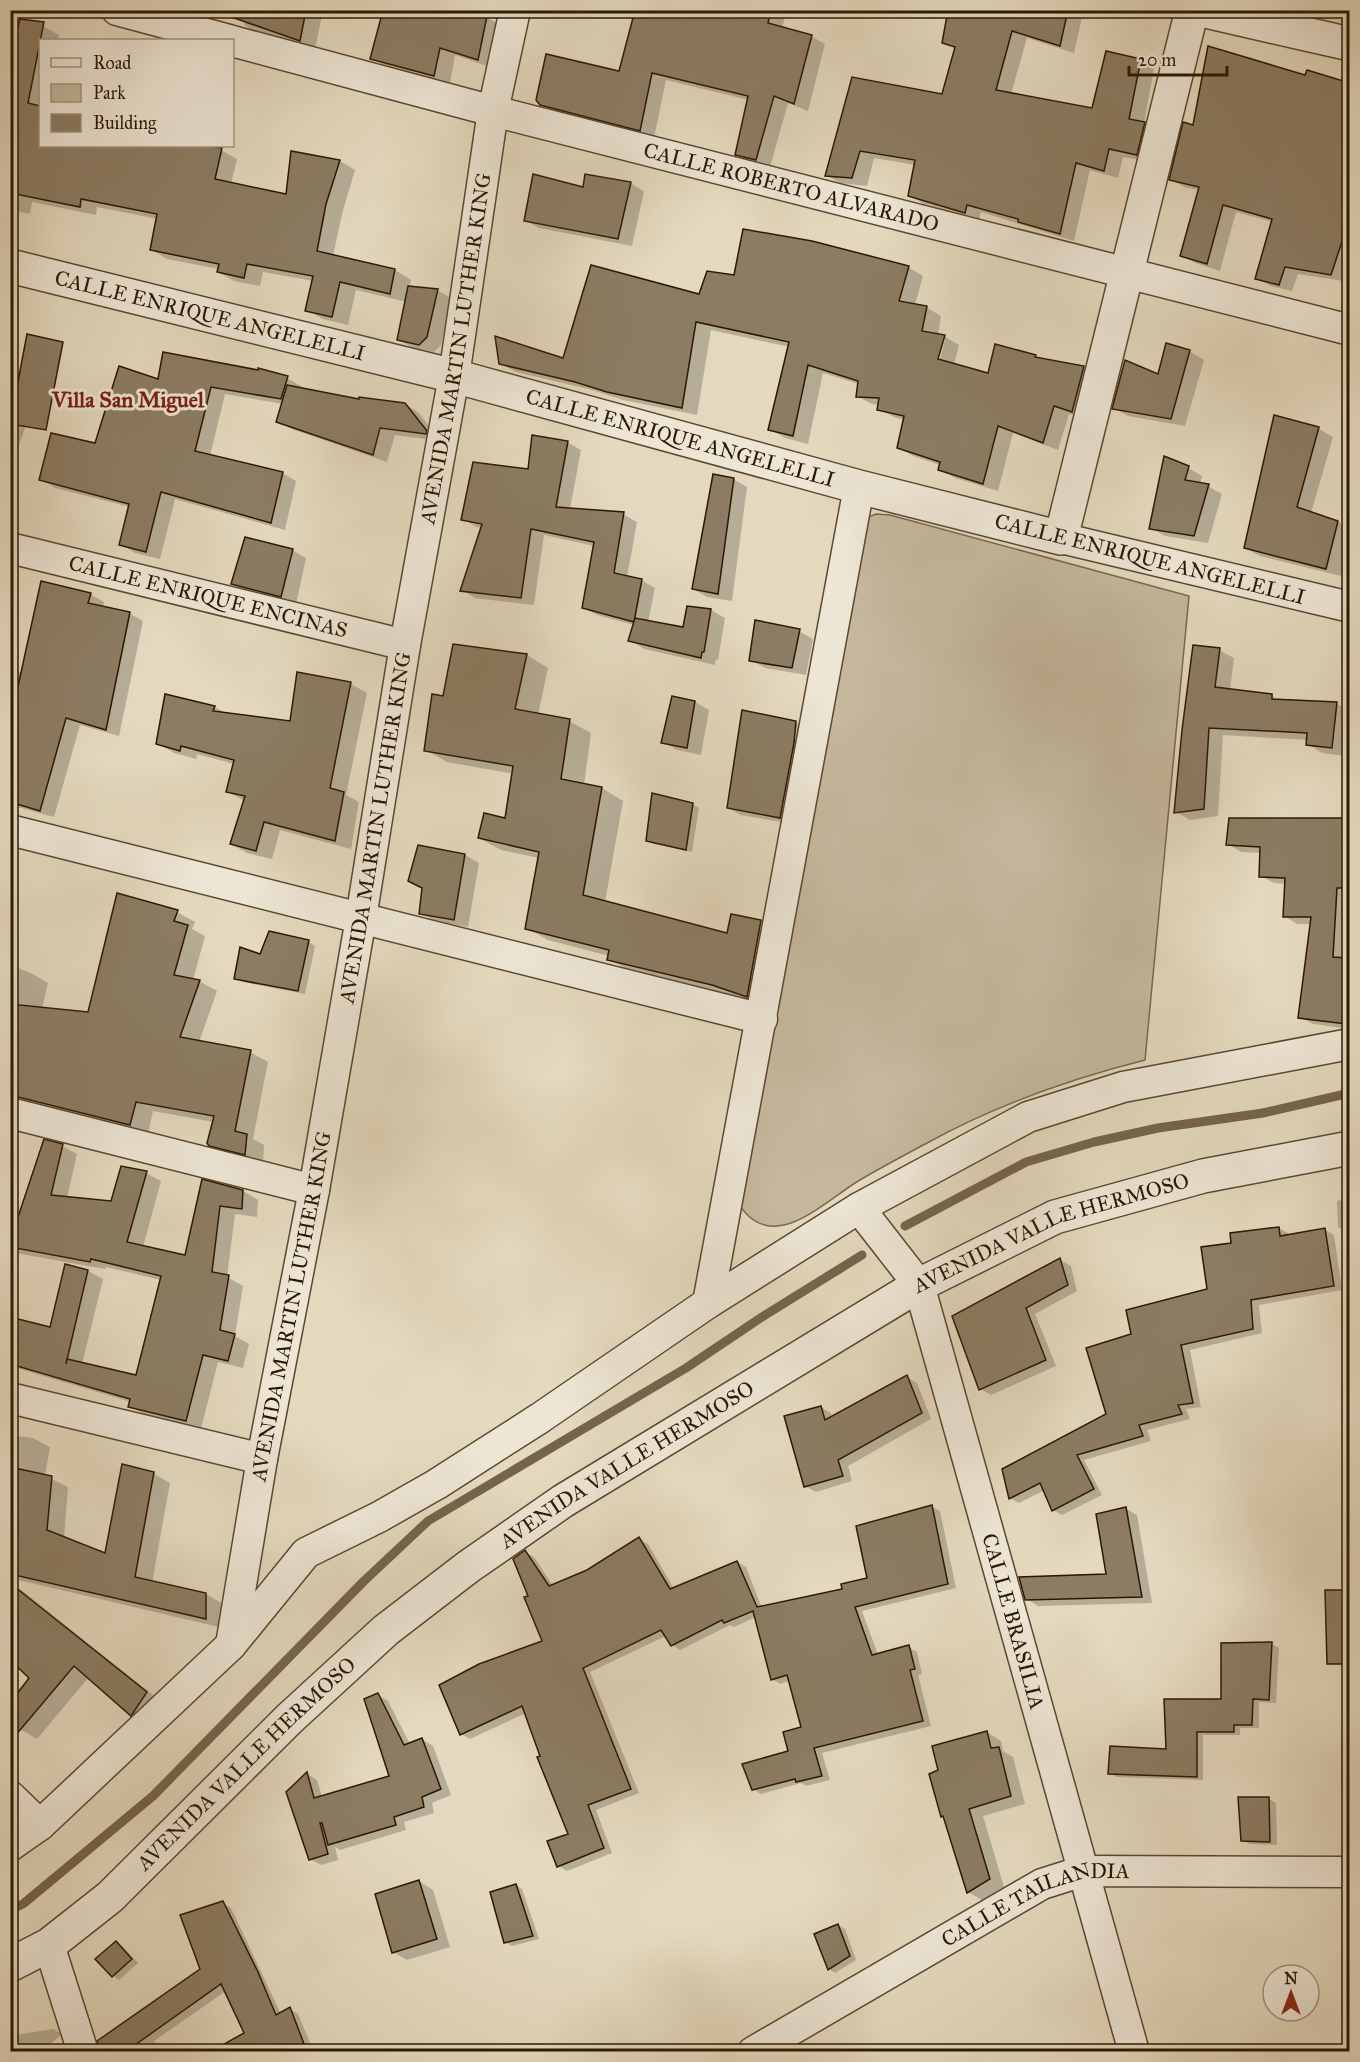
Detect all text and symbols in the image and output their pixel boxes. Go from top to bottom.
legend [39,39,234,147]
scale bar [1129,39,1226,77]
text: 20 m [1138,49,1176,71]
text: Road [93,52,131,74]
text: Park [93,82,126,104]
text: Building [93,112,157,135]
street label: CALLE ROBERTO ALVARADO [641,137,942,237]
street label: AVENIDA MARTIN LUTHER KING [414,171,497,527]
street label: CALLE ENRIQUE ANGELELLI [52,265,368,367]
street label: CALLE ENRIQUE ANGELELLI [523,383,837,493]
district label: Villa San Miguel [51,386,205,413]
street label: CALLE ENRIQUE ANGELELLI [992,508,1308,610]
street label: CALLE ENRIQUE ENCINAS [66,550,350,643]
street label: AVENIDA MARTIN LUTHER KING [333,650,417,1006]
street label: AVENIDA MARTIN LUTHER KING [245,1129,337,1484]
street label: AVENIDA VALLE HERMOSO [908,1167,1192,1299]
street label: AVENIDA VALLE HERMOSO [494,1375,759,1555]
street label: CALLE BRASILIA [976,1530,1050,1712]
street label: AVENIDA VALLE HERMOSO [130,1651,361,1877]
street label: CALLE TAILANDIA [937,1856,1130,1953]
north arrow [1261,1963,1321,2023]
text: N [1284,1969,1298,1988]

